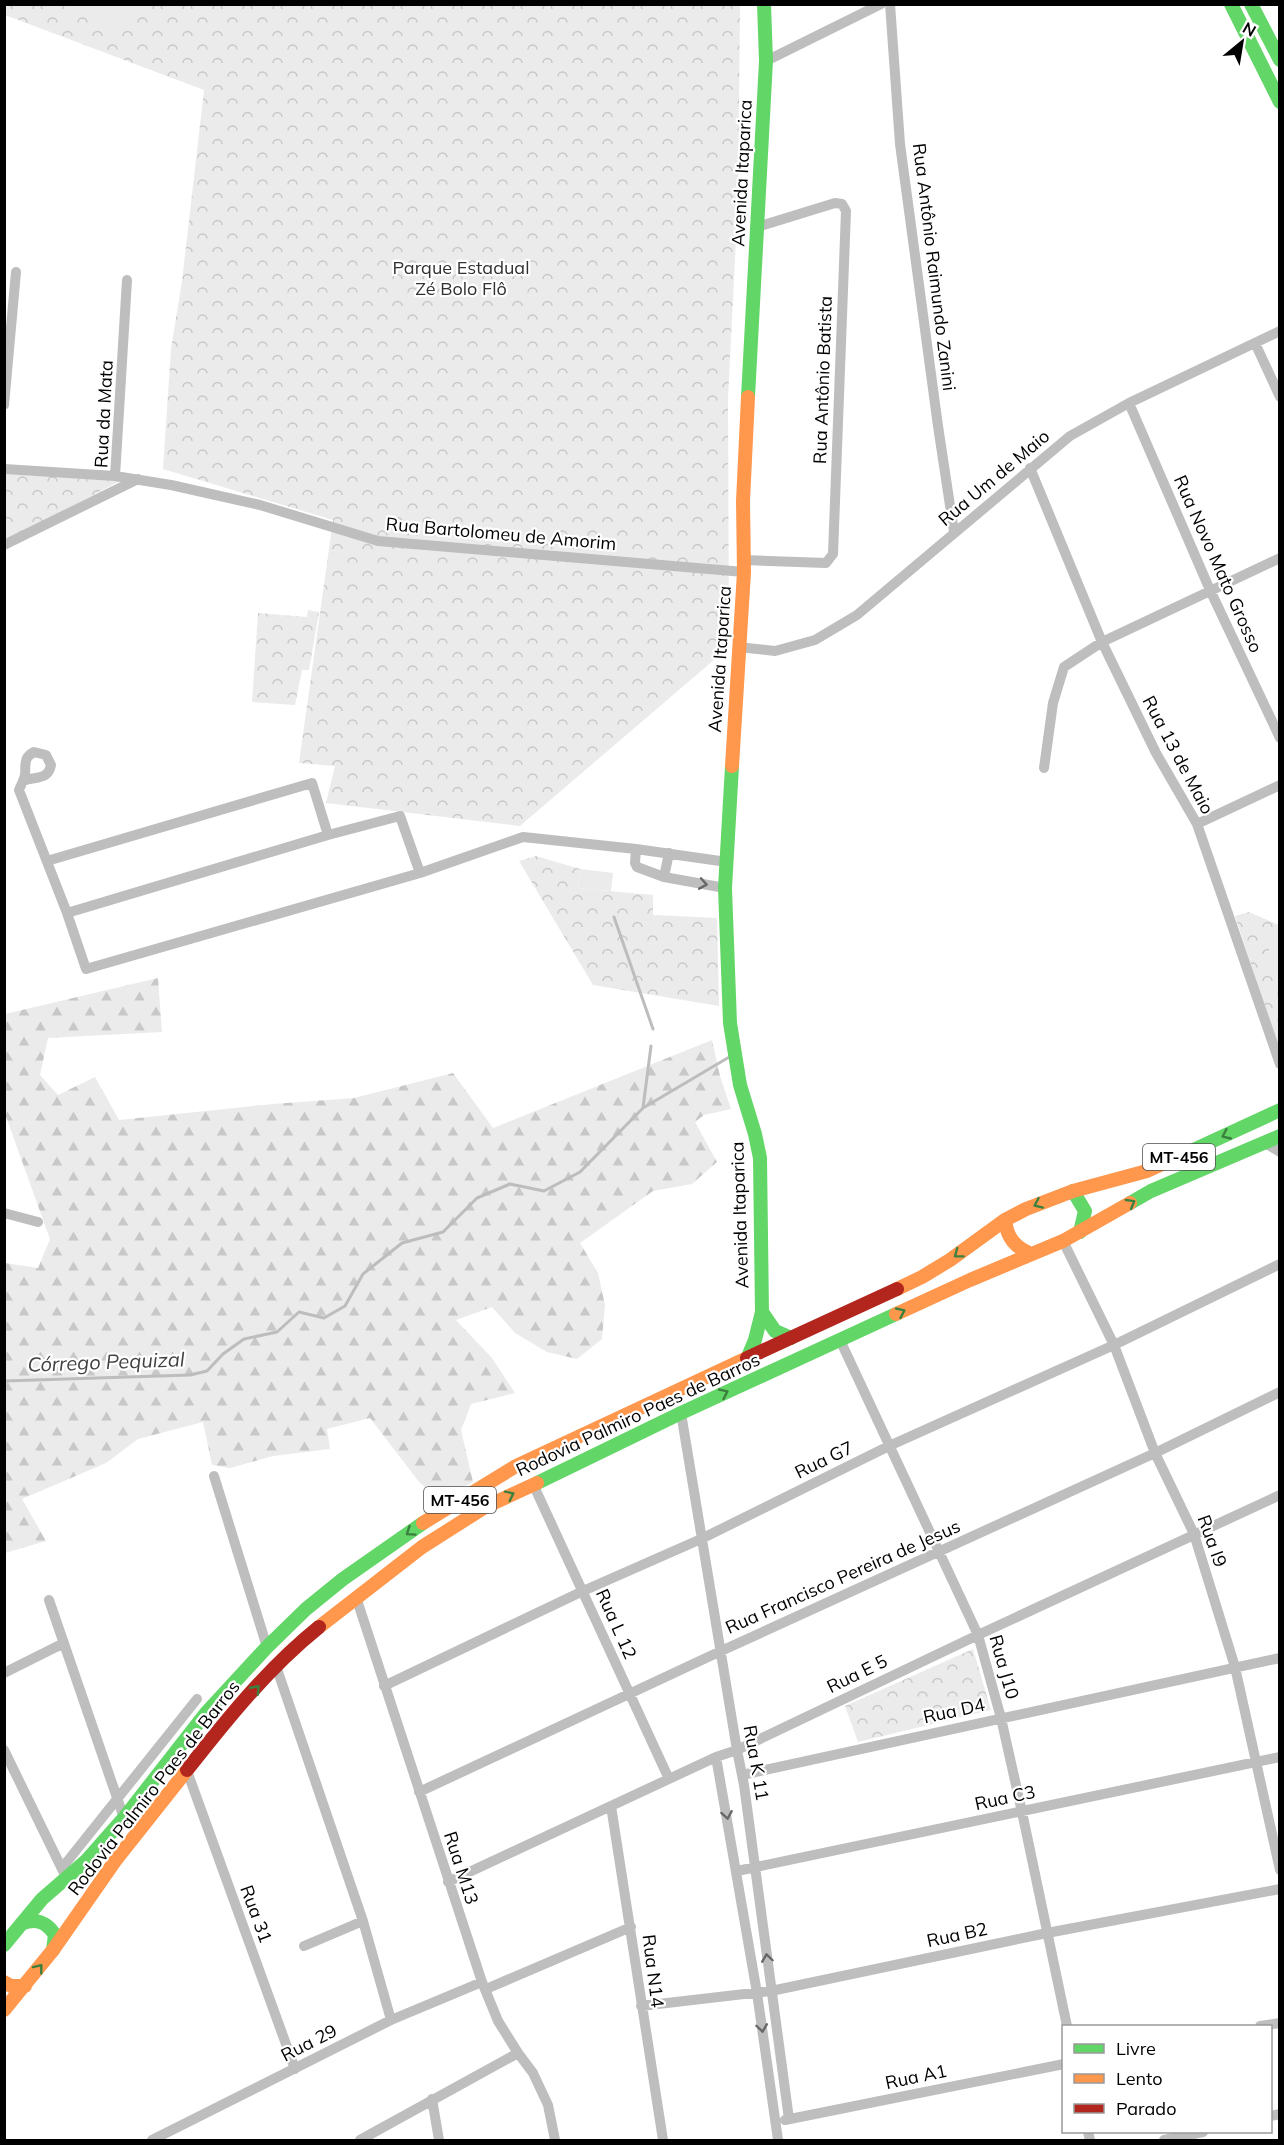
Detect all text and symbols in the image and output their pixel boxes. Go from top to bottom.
north arrow [1212,12,1272,72]
text: N [1239,17,1260,41]
street label: Avenida Itaparica [726,99,757,247]
street label: Rua Antônio Raimundo Zanini [908,142,961,392]
park label: Parque Estadual Zé Bolo Flô [393,256,529,300]
street label: Rua Antônio Batista [808,296,837,464]
street label: Rua da Mata [89,359,118,468]
street label: Rua Um de Maio [933,424,1054,531]
street label: Rua Novo Mato Grosso [1169,472,1268,656]
street label: Rua Bartolomeu de Amorim [385,512,617,555]
street label: Avenida Itaparica [703,585,736,733]
street label: Rua 13 de Maio [1138,692,1219,818]
one-way arrow [698,878,708,890]
one-way arrow [1222,1127,1233,1139]
street label: Avenida Itaparica [725,1141,754,1289]
road number: MT-456 [1143,1144,1215,1170]
one-way arrow [1034,1196,1045,1208]
one-way arrow [1125,1199,1135,1210]
one-way arrow [953,1247,964,1258]
one-way arrow [895,1307,906,1319]
water label: Córrego Pequizal [27,1346,185,1377]
street label: Rodovia Palmiro Paes de Barros [512,1348,764,1481]
one-way arrow [717,1388,728,1400]
street label: Rua G7 [791,1436,857,1484]
road number: MT-456 [424,1487,496,1513]
one-way arrow [504,1491,514,1502]
street label: Rua I9 [1192,1512,1232,1570]
street label: Rua Francisco Pereira de Jesus [722,1514,964,1639]
one-way arrow [406,1525,417,1536]
street label: Rua L 12 [591,1585,642,1662]
street label: Rua J10 [984,1632,1025,1702]
street label: Rua E 5 [823,1649,891,1698]
street label: Rodovia Palmiro Paes de Barros [62,1675,245,1900]
one-way arrow [249,1685,260,1695]
street label: Rua D4 [921,1693,987,1728]
street label: Rua K 11 [739,1723,774,1802]
street label: Rua C3 [972,1780,1037,1815]
one-way arrow [720,1810,732,1820]
street label: Rua M13 [439,1828,484,1907]
street label: Rua 31 [235,1882,278,1946]
street label: Rua B2 [924,1917,989,1952]
street label: Rua N14 [638,1933,669,2009]
one-way arrow [761,1953,773,1962]
one-way arrow [32,1964,43,1975]
street label: Rua 29 [277,2019,341,2066]
one-way arrow [755,2023,767,2033]
legend [1062,2025,1272,2133]
text: Livre [1116,2037,1156,2060]
street label: Rua A1 [883,2059,949,2094]
text: Lento [1116,2067,1163,2090]
text: Parado [1116,2097,1176,2120]

